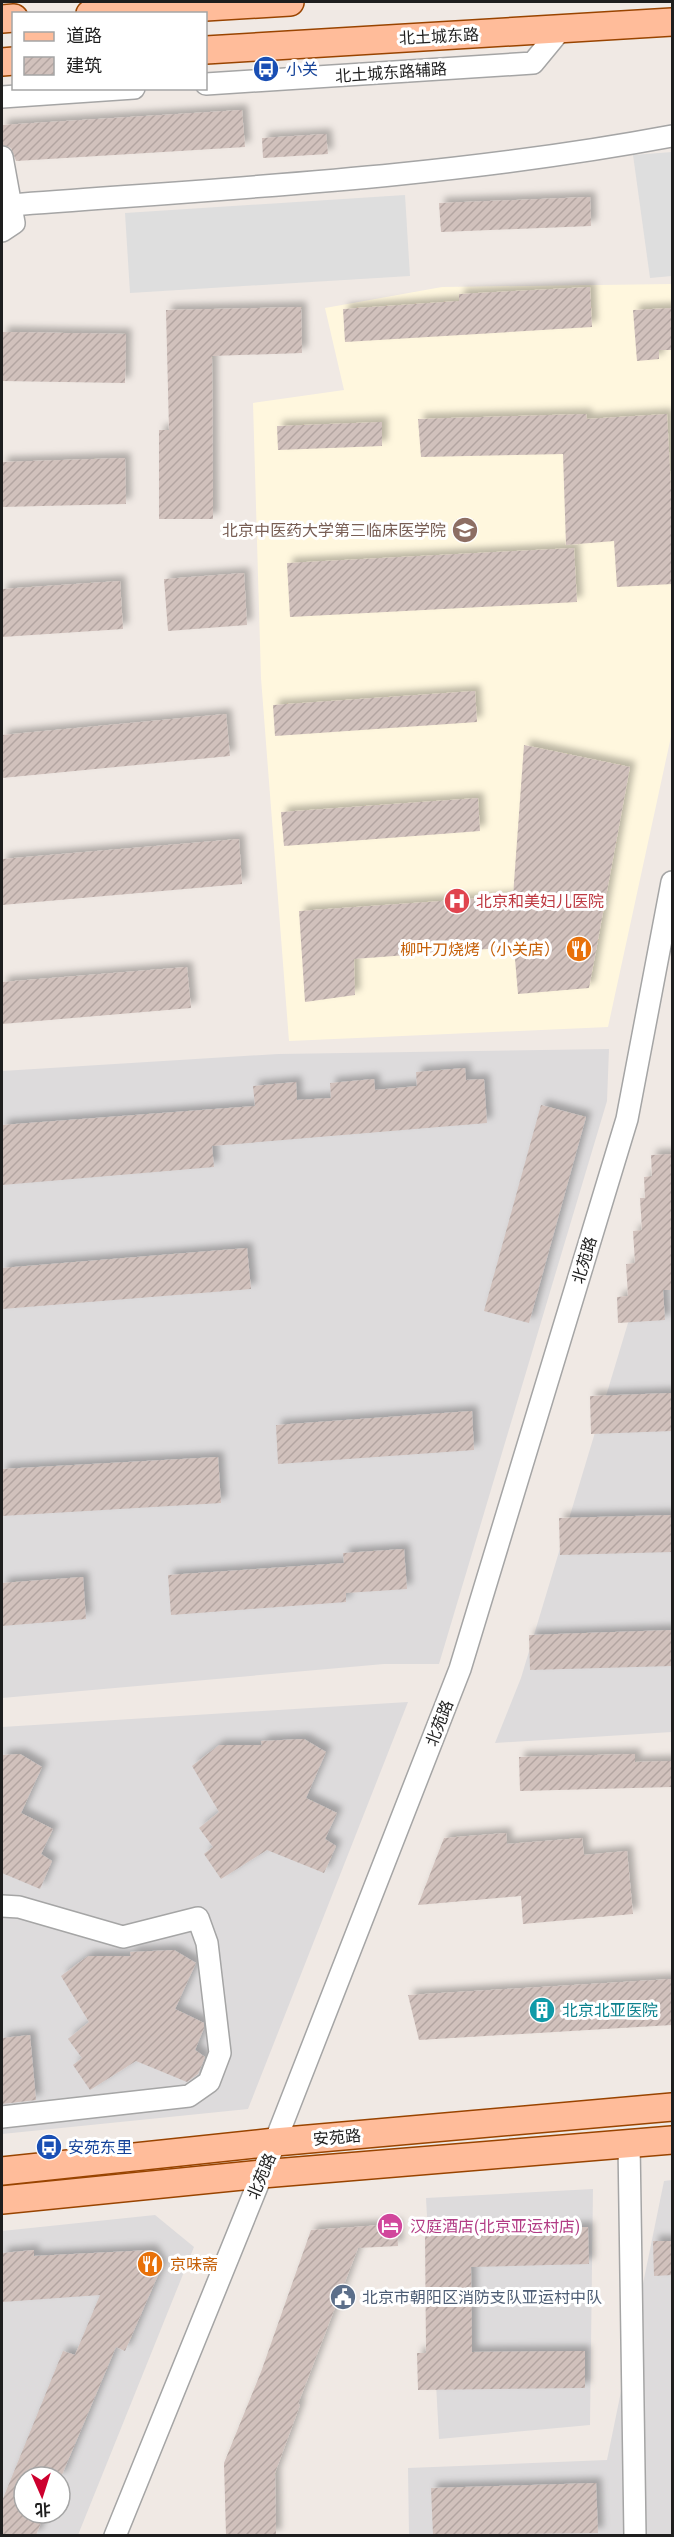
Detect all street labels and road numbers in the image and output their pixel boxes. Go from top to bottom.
street label: 北土城东路 [399,25,479,48]
street label: 北土城东路辅路 [335,59,448,86]
street label: 北苑路 [568,1234,601,1286]
street label: 北苑路 [422,1697,457,1749]
street label: 安苑路 [312,2126,362,2149]
street label: 北苑路 [243,2150,280,2202]

